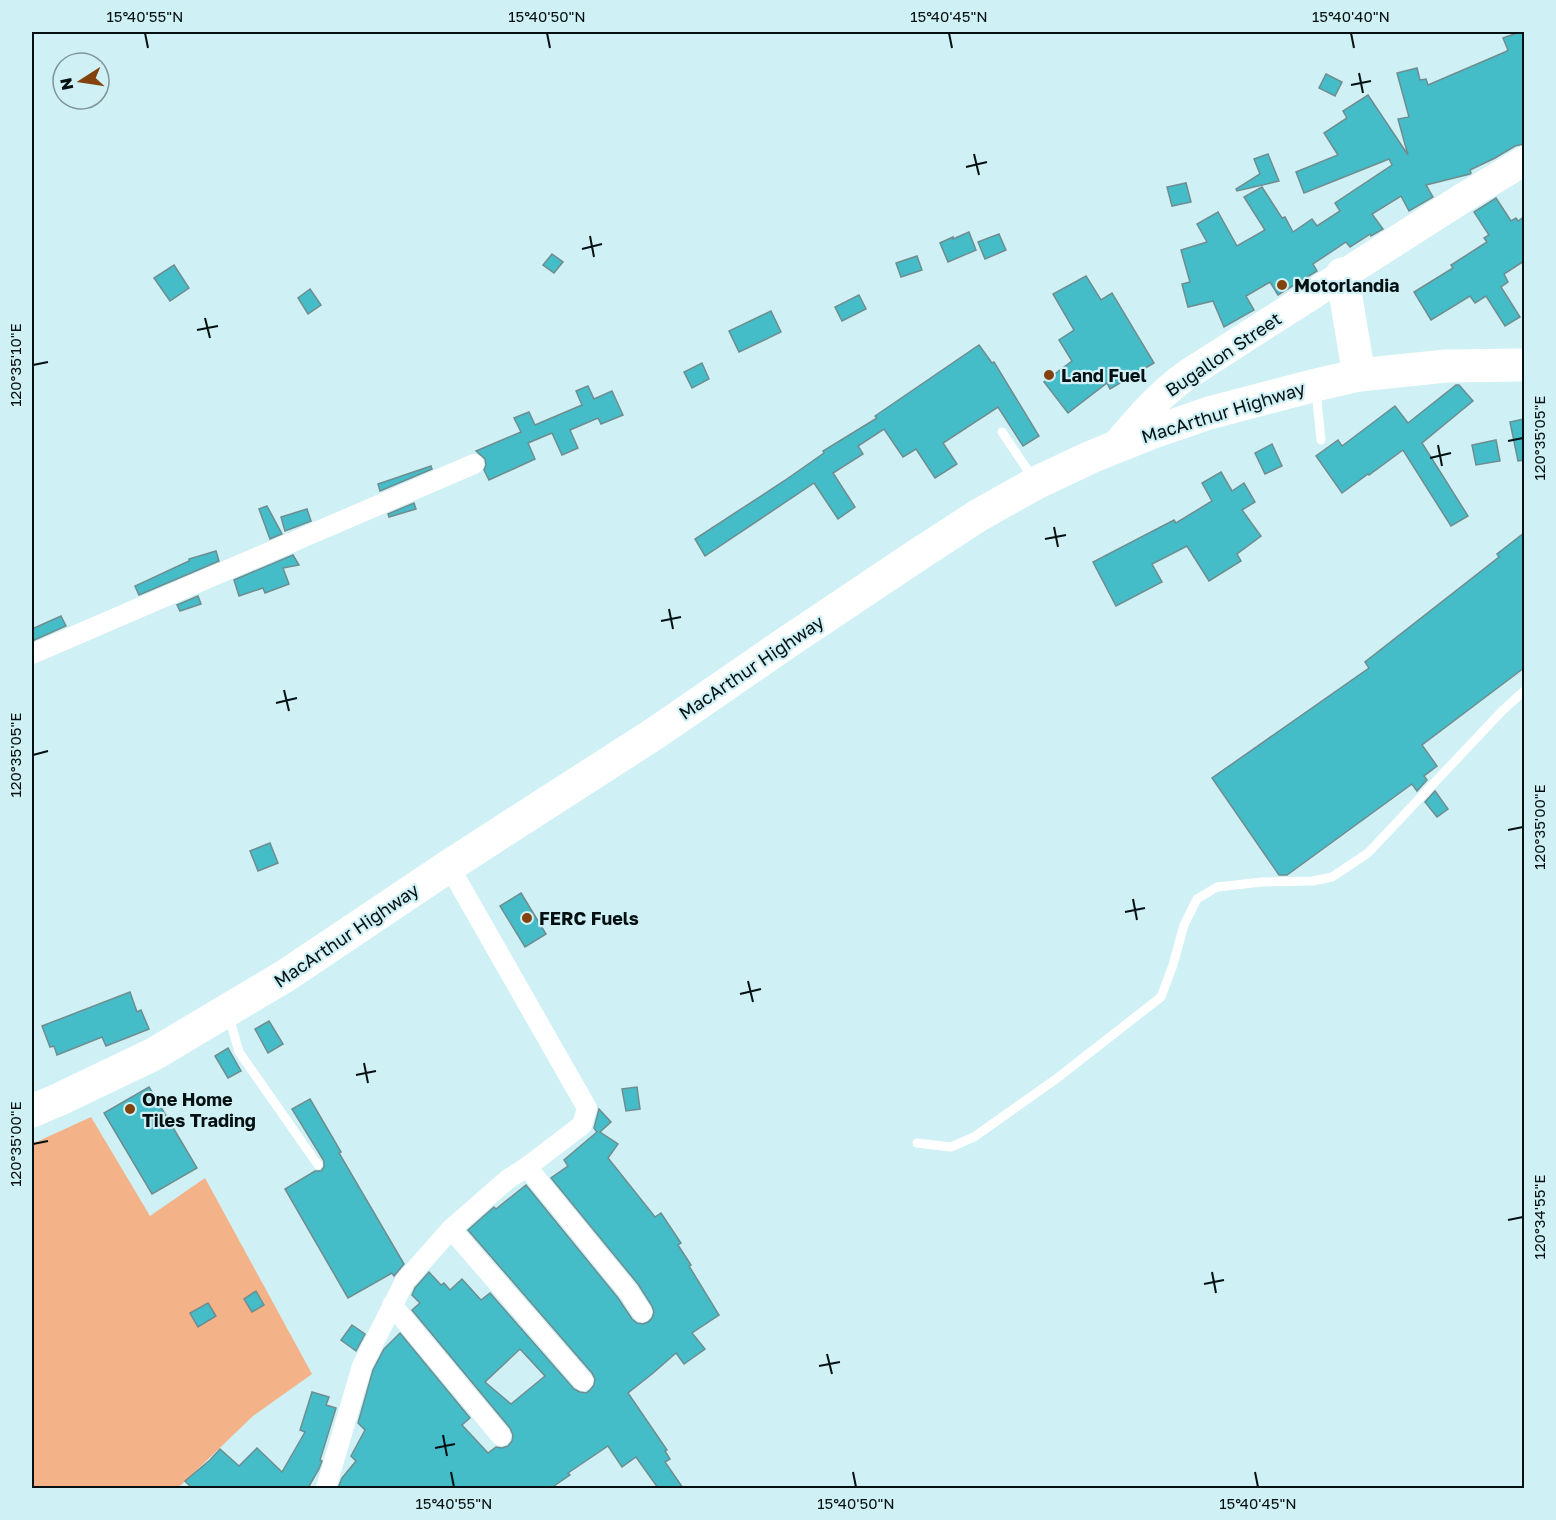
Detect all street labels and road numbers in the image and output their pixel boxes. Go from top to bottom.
street label: Bugallon Street [1161,307,1285,401]
street label: MacArthur Highway [1138,377,1308,447]
street label: MacArthur Highway [674,610,828,724]
street label: MacArthur Highway [269,878,423,992]

